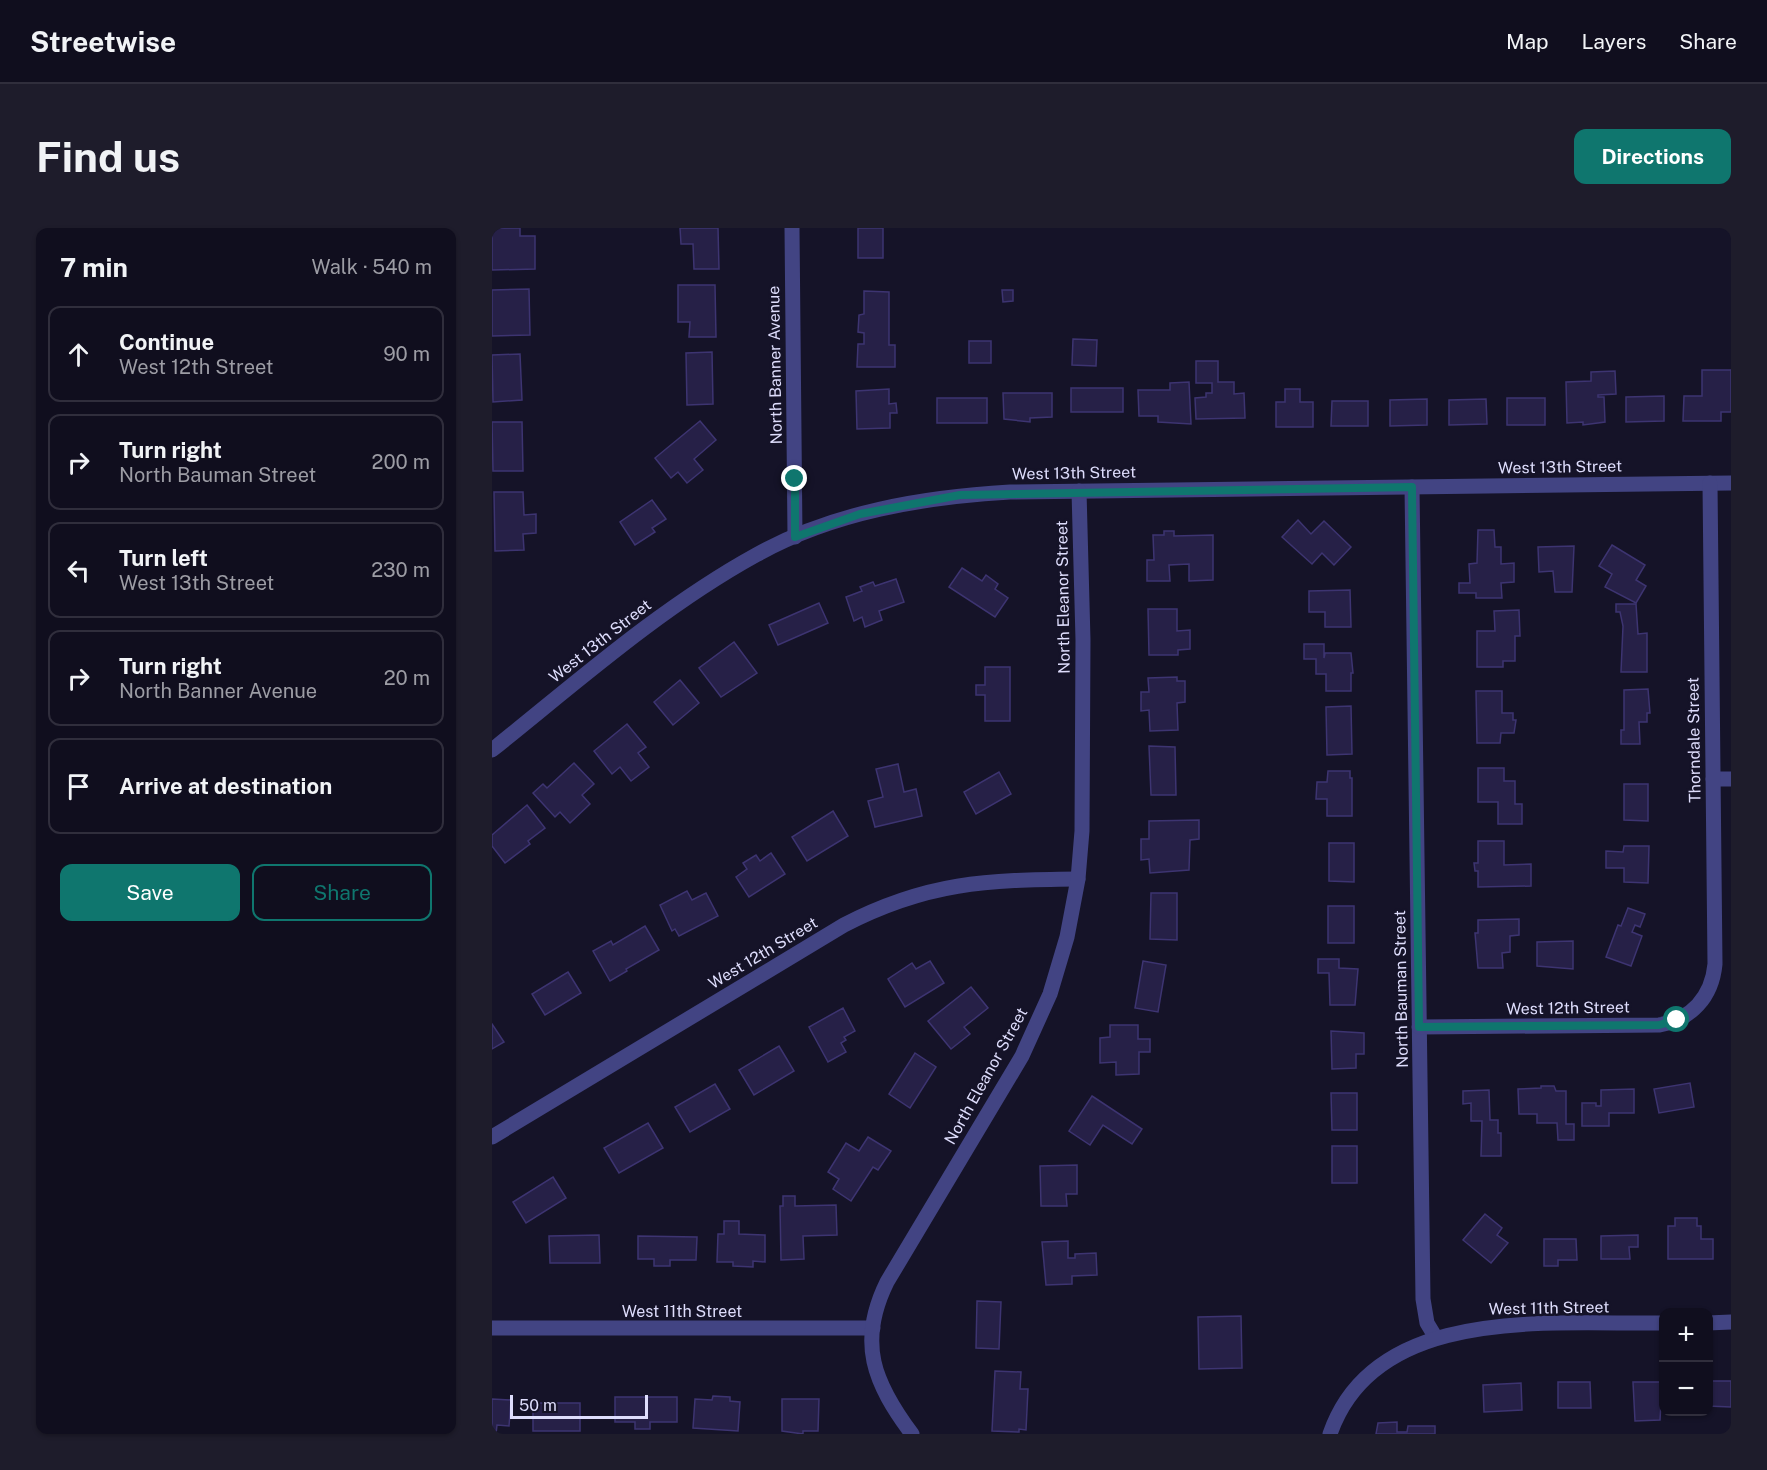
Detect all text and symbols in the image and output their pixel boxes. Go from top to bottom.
text: Streetwise [30,25,176,58]
text: Map [1506,29,1549,54]
text: Layers [1582,29,1646,54]
text: Share [1679,29,1737,54]
button: Directions [1574,129,1731,184]
text: Find us [36,132,180,181]
text: 7 min [60,252,128,283]
text: Walk · 540 m [312,255,432,279]
street label: North Banner Avenue [764,286,786,444]
text: Continue [119,329,214,355]
icon: ahead [62,338,95,371]
text: 90 m [383,342,430,366]
text: West 12th Street [119,355,274,379]
text: Turn right [119,437,222,463]
icon: right [62,446,95,479]
text: 200 m [372,450,430,474]
street label: West 13th Street [1498,456,1622,478]
street label: West 13th Street [1012,462,1136,484]
text: North Bauman Street [119,463,316,487]
route end [781,465,807,491]
street label: North Eleanor Street [1052,520,1074,674]
text: Turn left [119,545,208,571]
icon: left [62,554,95,587]
text: 230 m [371,558,430,582]
text: West 13th Street [119,571,274,595]
street label: West 13th Street [545,595,655,687]
text: Turn right [119,653,222,679]
icon: right [62,662,95,695]
text: 20 m [384,666,430,690]
street label: Thorndale Street [1683,677,1705,803]
text: North Banner Avenue [119,679,317,703]
icon: arrive [62,770,95,803]
text: Arrive at destination [119,773,332,799]
button: Save [60,864,240,921]
button: Share [252,864,432,921]
street label: North Bauman Street [1390,910,1412,1068]
street label: West 12th Street [705,913,821,993]
street label: West 12th Street [1506,997,1630,1019]
street label: North Eleanor Street [940,1004,1032,1148]
route start [1663,1006,1689,1032]
street label: West 11th Street [1489,1297,1609,1319]
street label: West 11th Street [622,1302,742,1321]
map controls [1659,1308,1713,1416]
button: + [1659,1308,1713,1362]
button: − [1659,1362,1713,1416]
scale bar [510,1392,648,1420]
text: 50 m [519,1396,557,1415]

